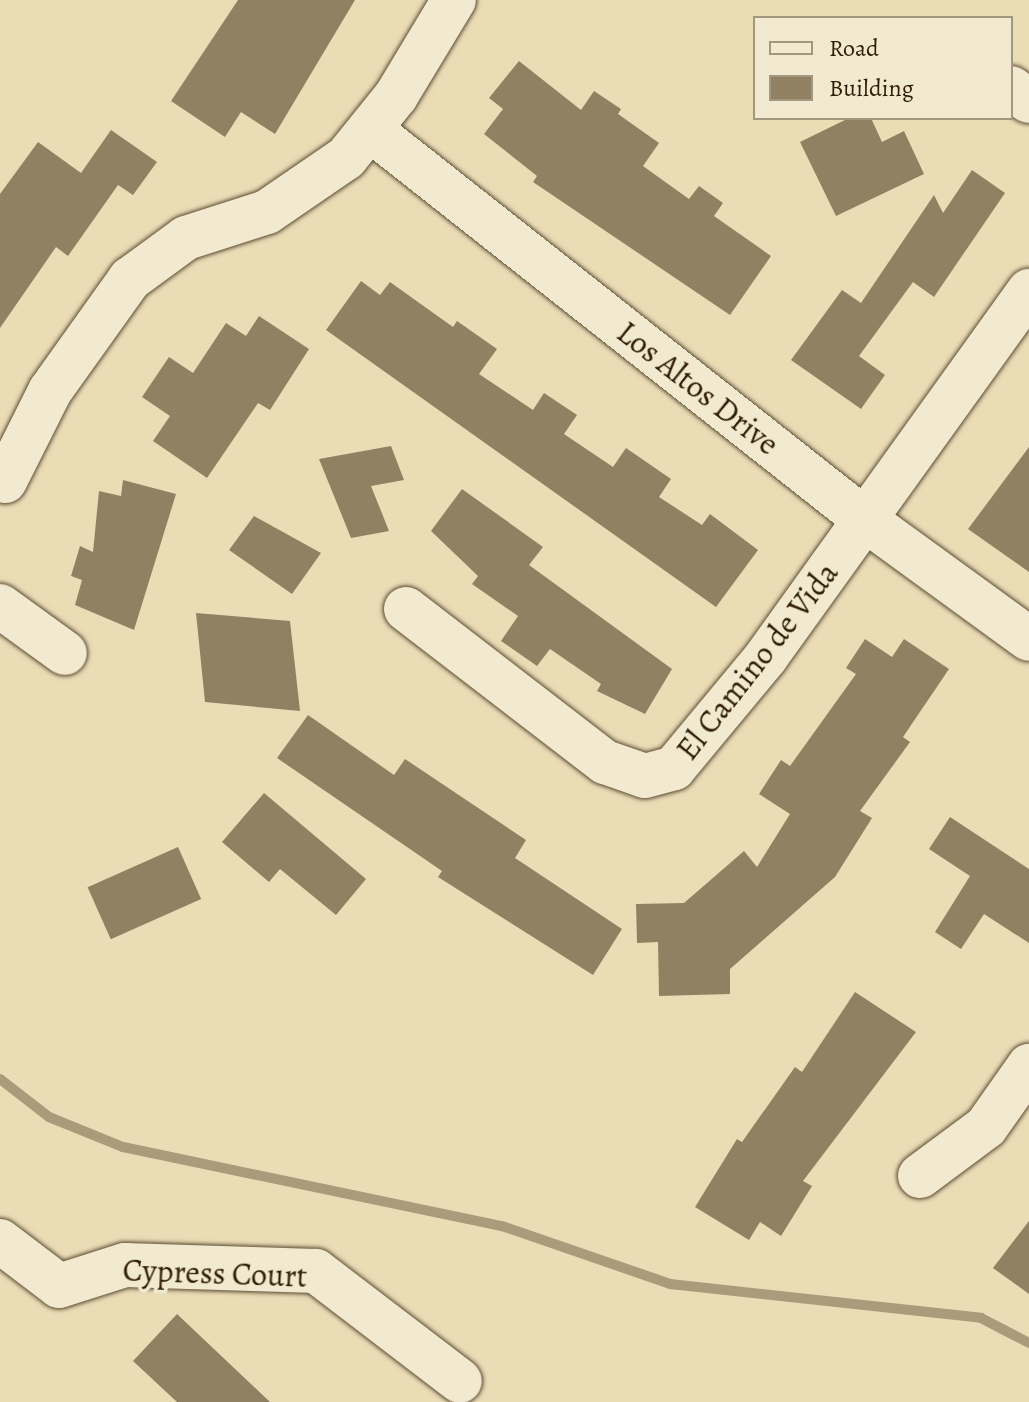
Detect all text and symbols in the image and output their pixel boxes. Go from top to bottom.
legend [753,16,1013,120]
text: Road [829,32,879,64]
text: Building [829,72,914,104]
street label: Los Altos Drive [609,313,787,463]
street label: El Camino de Vida [668,554,846,768]
street label: Cypress Court [122,1251,308,1295]

